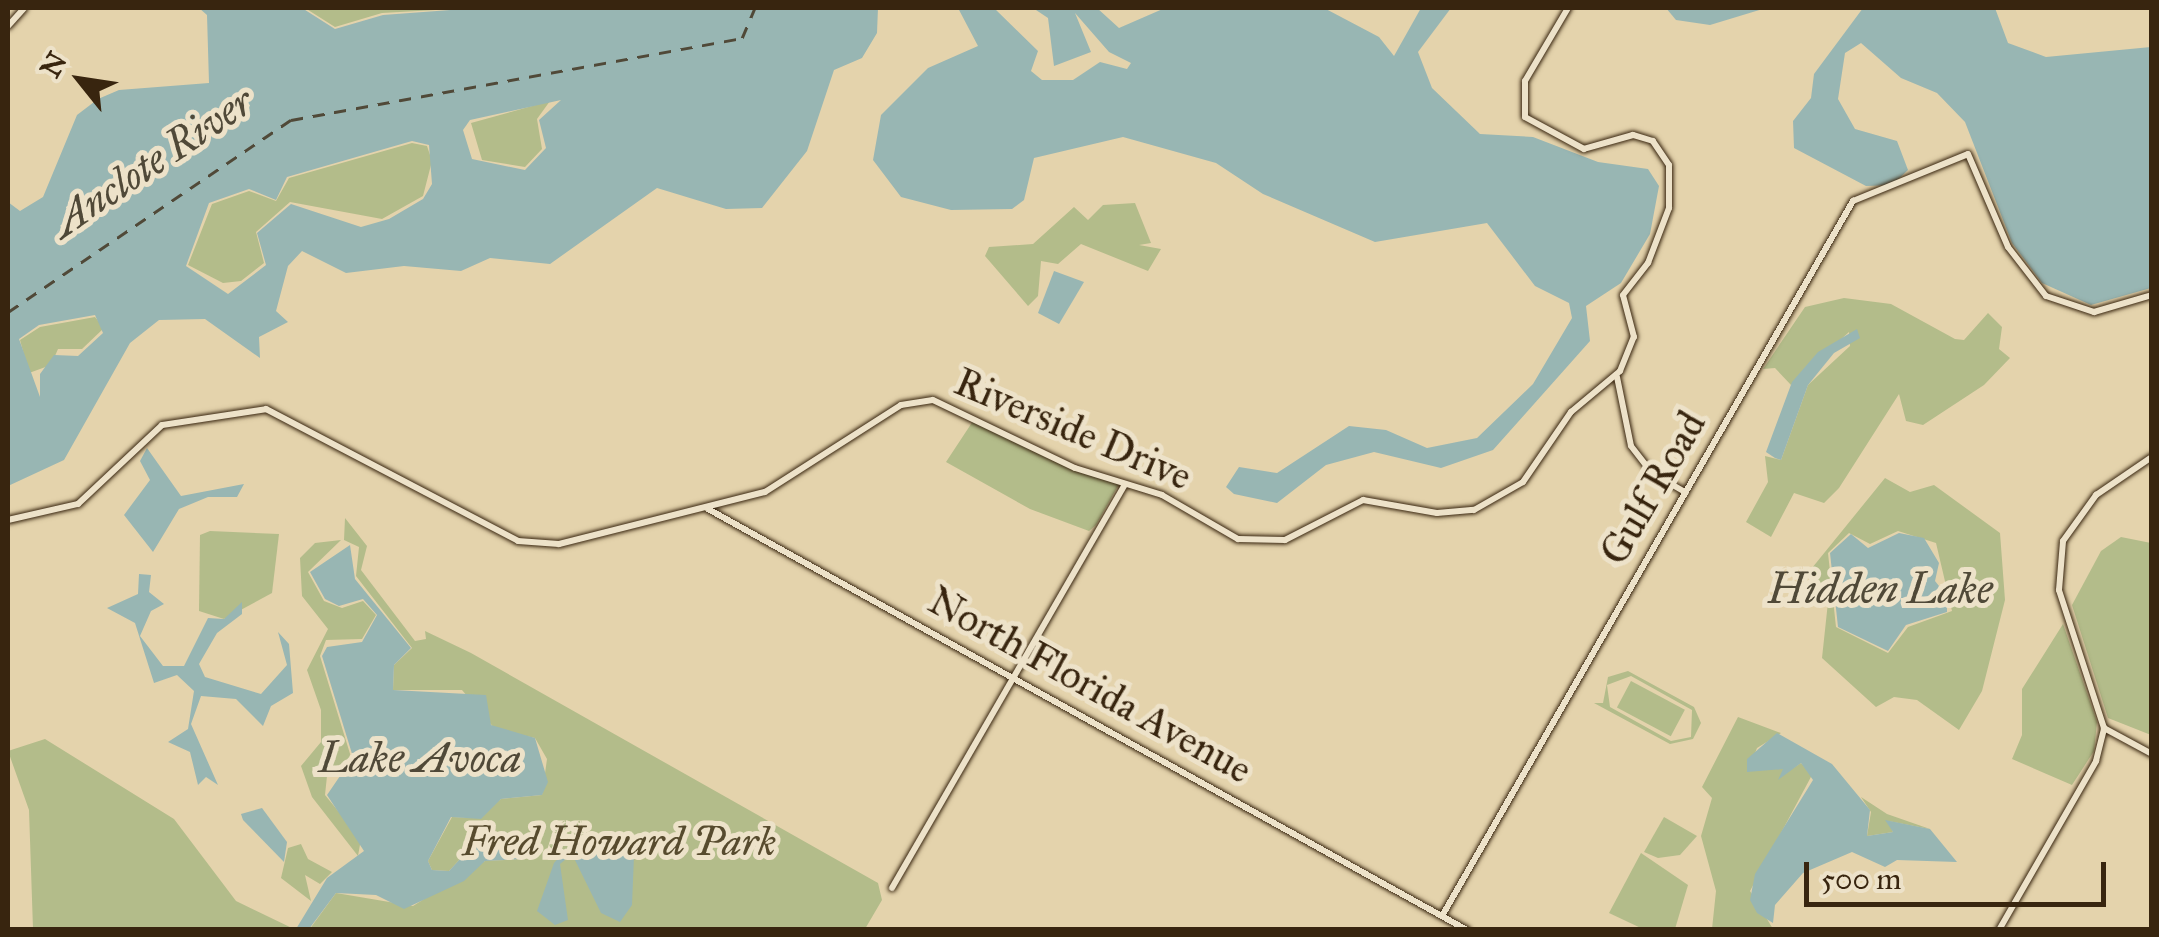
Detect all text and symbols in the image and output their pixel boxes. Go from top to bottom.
north arrow [30,30,130,130]
text: N [32,46,75,84]
water label: Anclote River [41,76,263,248]
street label: Riverside Drive [947,358,1199,500]
street label: Gulf Road [1590,403,1716,573]
water label: Hidden Lake [1768,564,1992,614]
street label: North Florida Avenue [920,576,1260,794]
water label: Lake Avoca [319,733,521,783]
park label: Fred Howard Park [462,818,776,866]
scale bar [1809,842,2112,904]
text: 500 m [1821,861,1902,897]

